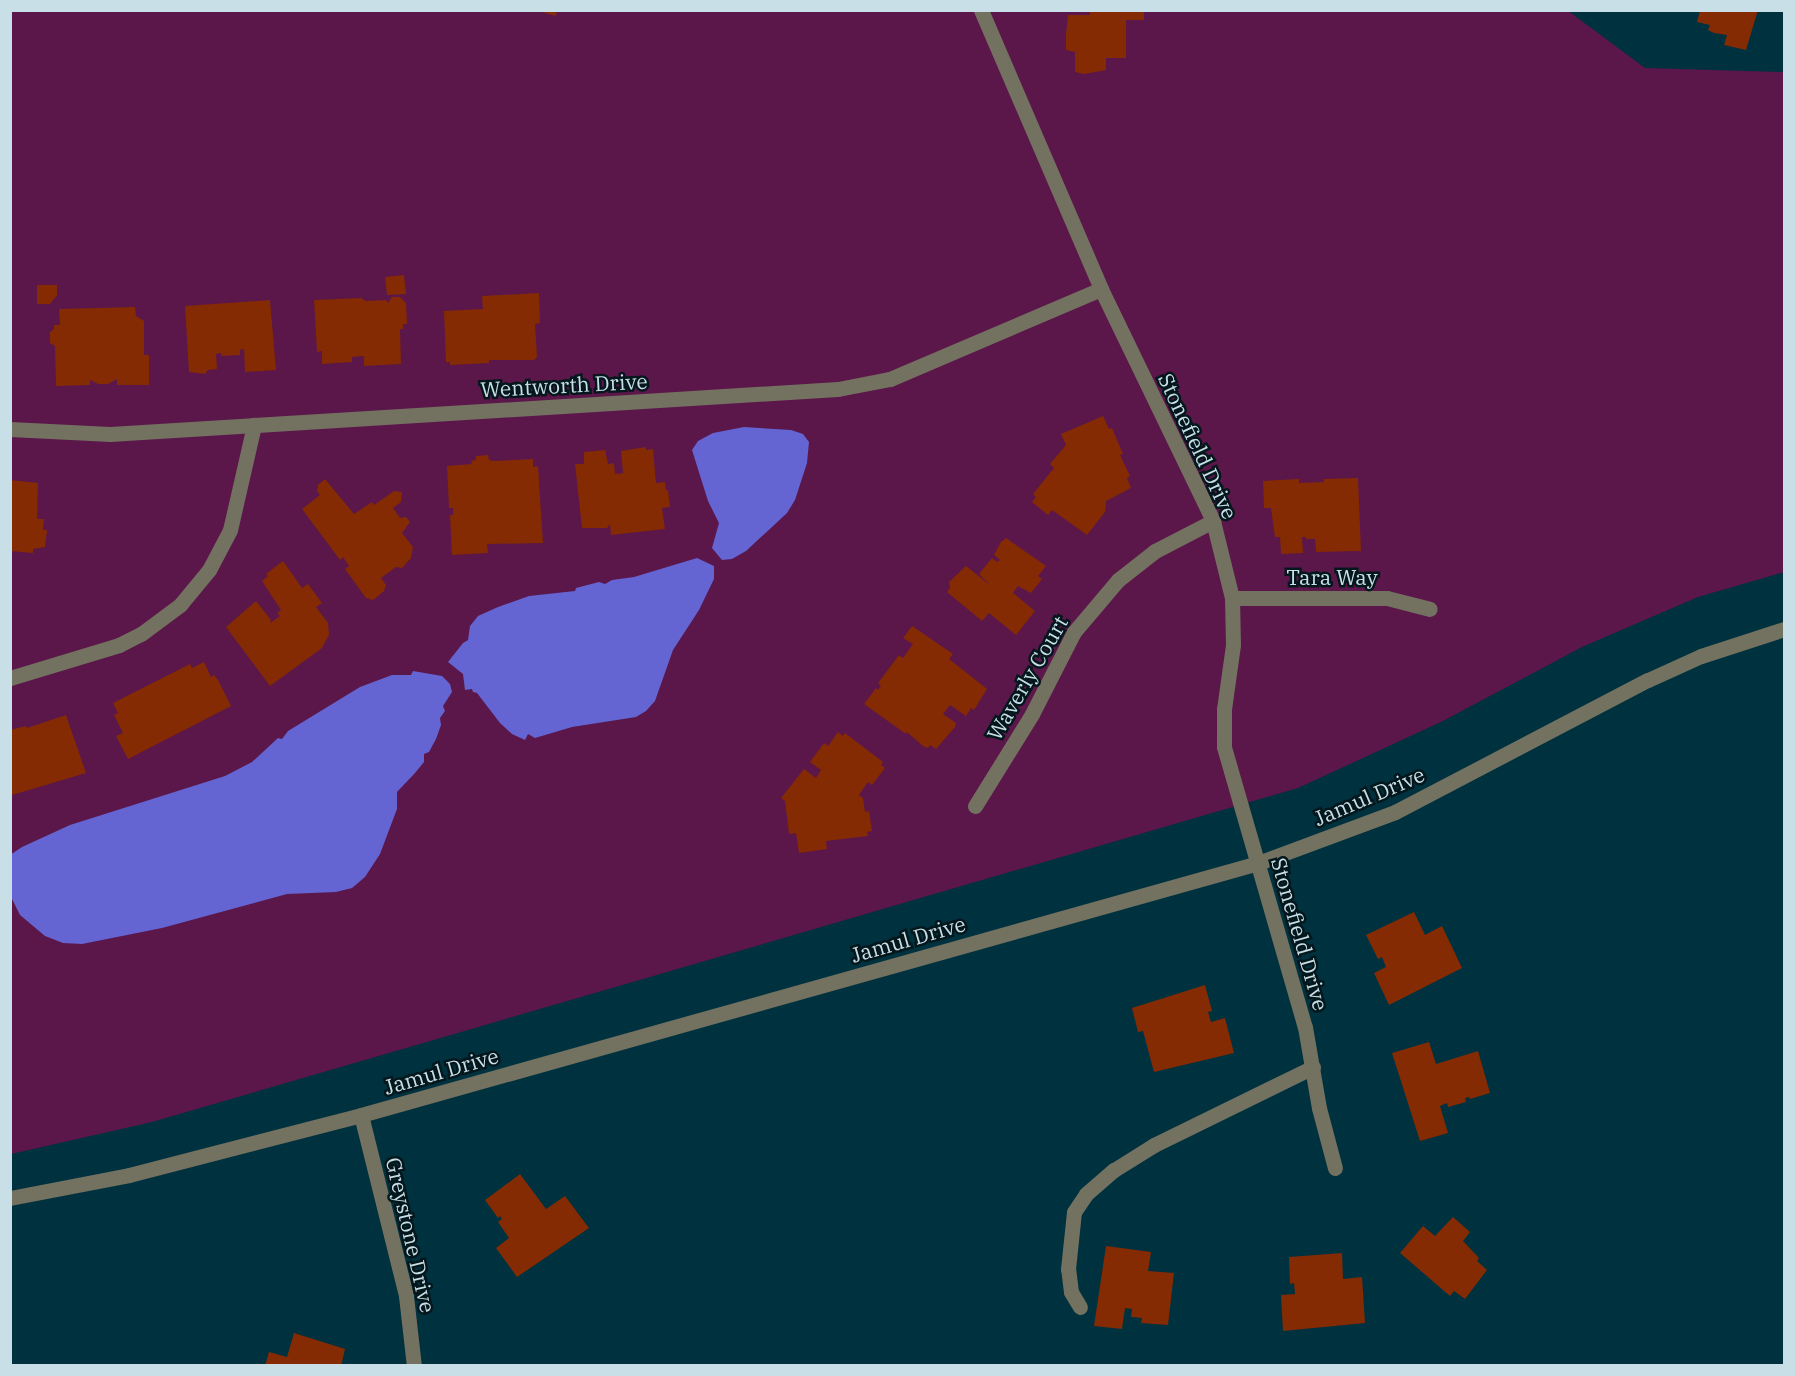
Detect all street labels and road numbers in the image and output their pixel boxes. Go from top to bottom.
street label: Wentworth Drive [480,368,648,402]
street label: Stonefield Drive [1153,369,1243,523]
street label: Tara Way [1286,564,1378,590]
street label: Waverly Court [981,611,1073,745]
street label: Jamul Drive [1310,761,1428,831]
street label: Stonefield Drive [1266,855,1334,1013]
street label: Jamul Drive [848,911,968,967]
street label: Jamul Drive [381,1043,501,1099]
street label: Greystone Drive [381,1155,441,1315]

